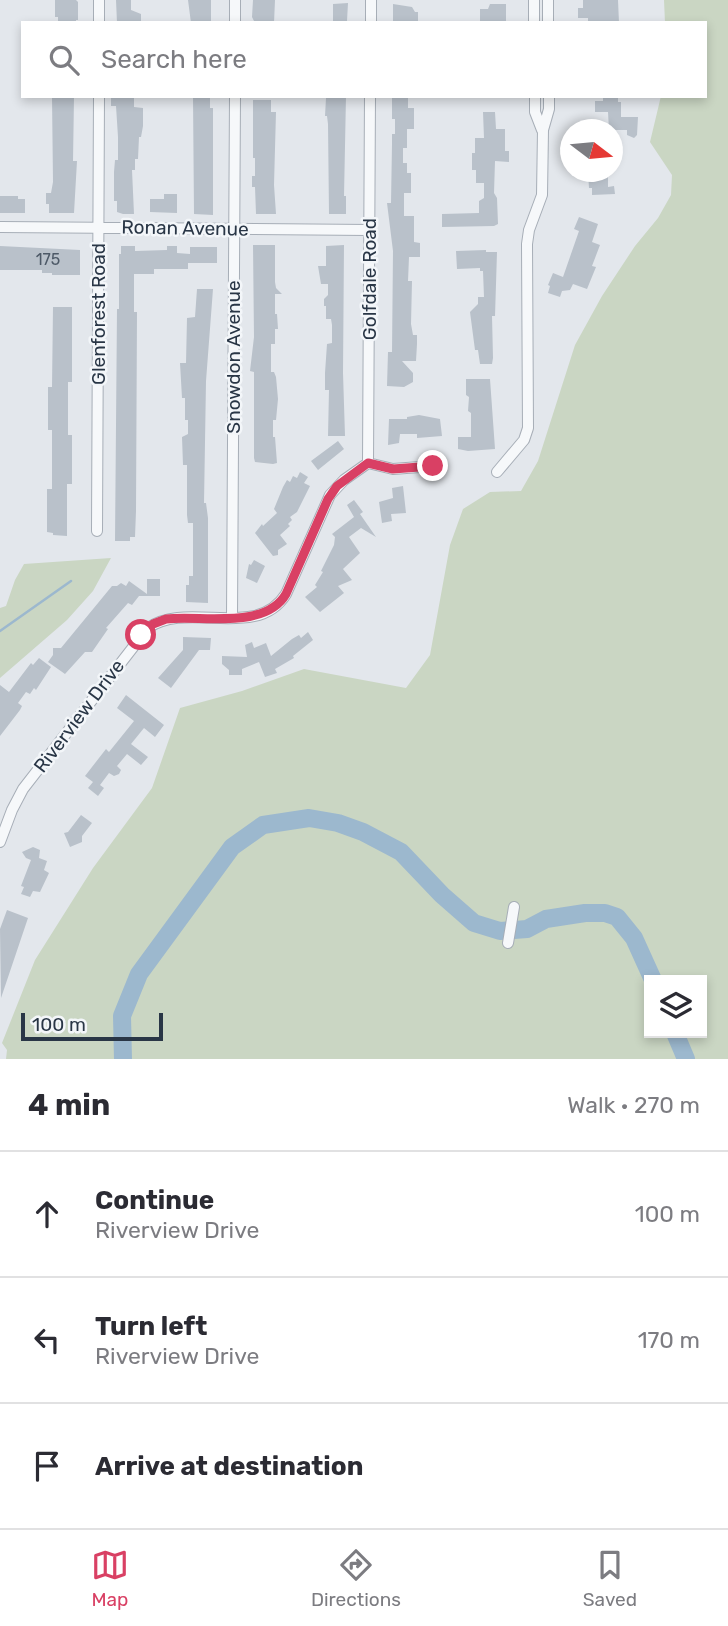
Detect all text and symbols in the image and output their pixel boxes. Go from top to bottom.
search box [21,21,707,98]
icon: search [45,41,83,79]
text: Search here [101,44,247,75]
north arrow [560,119,623,182]
street label: Ronan Avenue [121,215,249,241]
street label: Golfdale Road [358,218,381,340]
street label: Glenforest Road [87,243,110,385]
house number: 175 [36,250,60,269]
street label: Snowdon Avenue [222,280,245,434]
route end [417,450,448,481]
route start [125,619,156,650]
street label: Riverview Drive [29,655,129,777]
map controls [644,975,707,1038]
button: layers [644,975,707,1038]
scale bar [21,1010,163,1042]
text: 100 m [32,1013,86,1036]
text: 4 min [28,1087,110,1123]
text: Walk · 270 m [567,1091,700,1119]
text: Continue [95,1185,214,1216]
icon: ahead [28,1195,66,1233]
text: 100 m [635,1200,700,1228]
text: Riverview Drive [95,1216,259,1244]
text: Turn left [95,1311,207,1342]
icon: left [28,1321,66,1359]
text: 170 m [638,1326,700,1354]
text: Riverview Drive [95,1342,259,1370]
icon: arrive [28,1447,66,1485]
text: Arrive at destination [95,1451,363,1482]
tab: Map [91,1546,129,1611]
tab: Directions [311,1546,401,1611]
tab: Saved [583,1546,637,1611]

